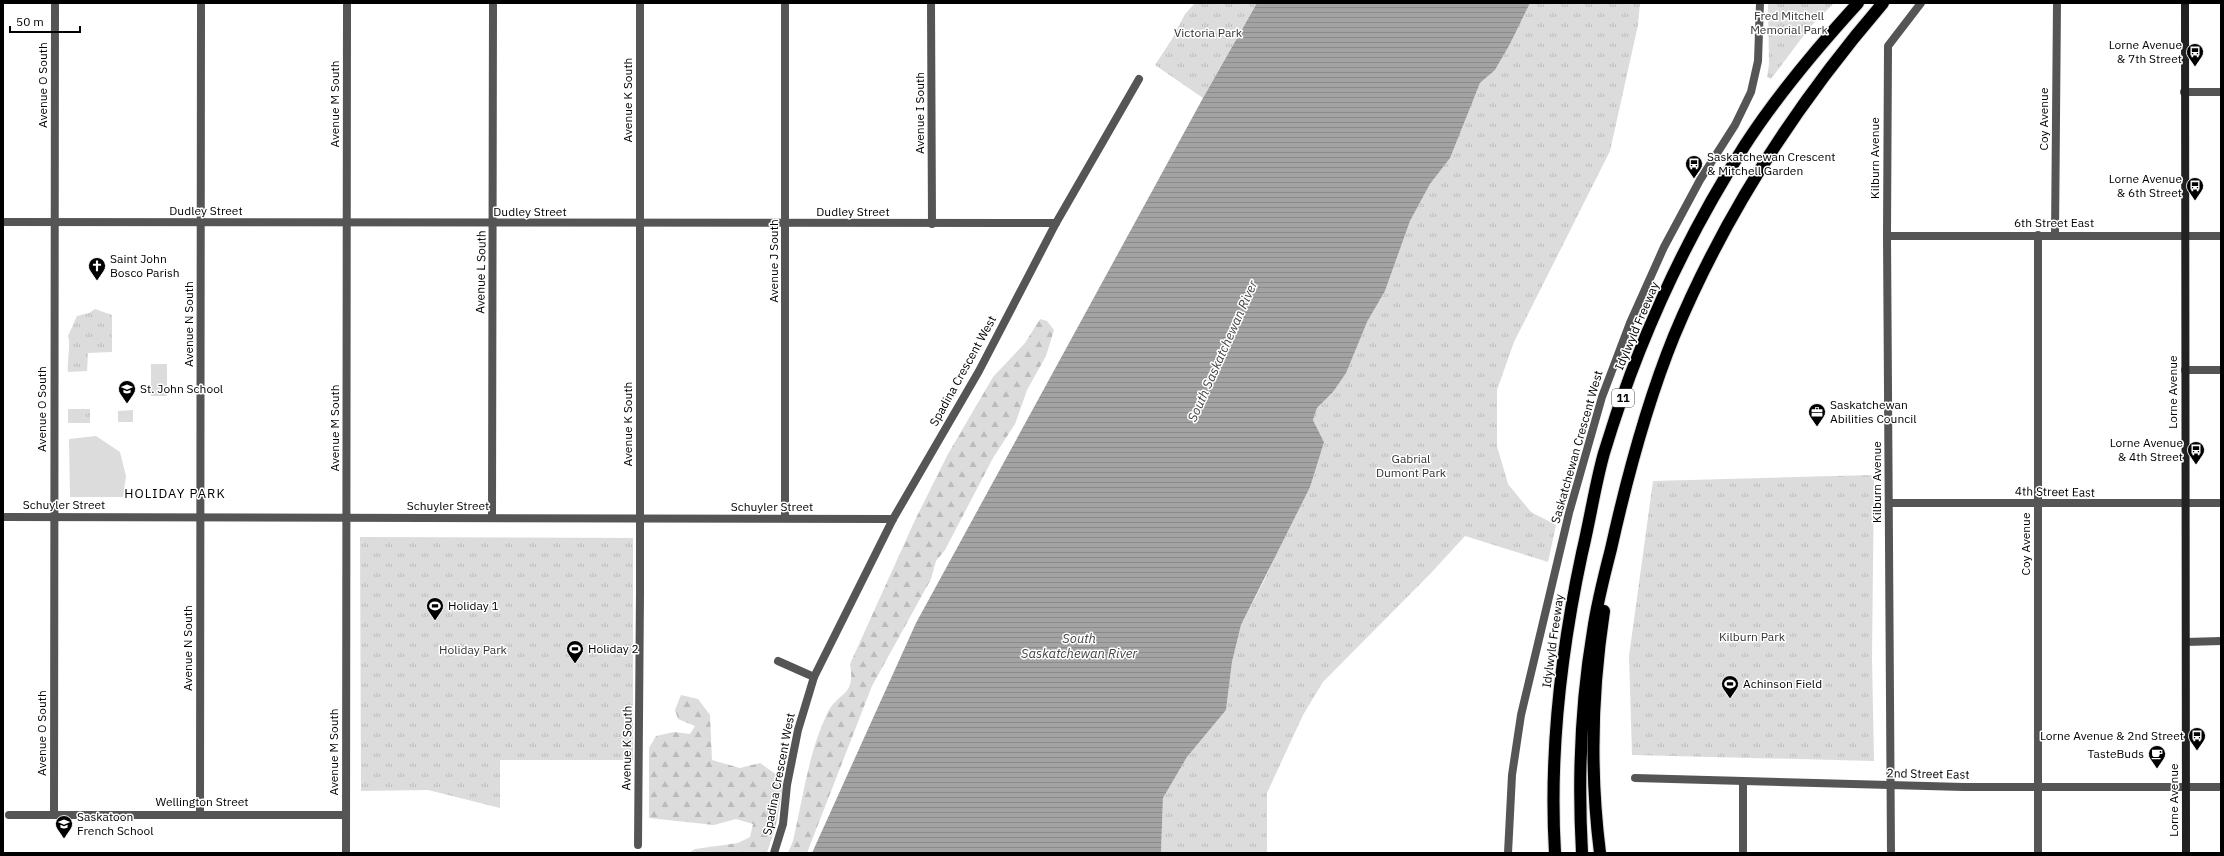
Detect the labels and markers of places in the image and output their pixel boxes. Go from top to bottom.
place label: Lorne Avenue & 7th Street [2109,37,2182,66]
bus stop icon: Lorne Avenue & 7th Street [2185,42,2205,67]
place label: Saskatchewan Crescent & Mitchell Garden [1707,149,1835,178]
bus stop icon: Saskatchewan Crescent & Mitchell Garden [1684,154,1704,179]
place label: Lorne Avenue & 6th Street [2109,171,2182,200]
bus stop icon: Lorne Avenue & 6th Street [2185,176,2205,201]
place label: Saint John Bosco Parish [110,251,180,280]
church icon: Saint John Bosco Parish [87,256,107,281]
school or university icon: St. John School [117,379,137,404]
place label: St. John School [140,381,223,396]
place label: Saskatchewan Abilities Council [1830,397,1917,426]
office icon: Saskatchewan Abilities Council [1807,402,1827,427]
place label: Lorne Avenue & 4th Street [2110,435,2183,464]
bus stop icon: Lorne Avenue & 4th Street [2186,440,2206,465]
sports icon: Holiday 1 [425,596,445,621]
place label: Holiday 1 [448,598,499,613]
sports icon: Holiday 2 [565,639,585,664]
place label: Holiday 2 [588,641,639,656]
sports icon: Achinson Field [1720,674,1740,699]
place label: Achinson Field [1743,676,1822,691]
bus stop icon: Lorne Avenue & 2nd Street [2187,726,2207,751]
place label: Lorne Avenue & 2nd Street [2040,728,2184,743]
cafe icon: TasteBuds [2147,744,2167,769]
place label: TasteBuds [2088,746,2144,761]
place label: Saskatoon French School [77,809,153,838]
school or university icon: Saskatoon French School [54,814,74,839]

